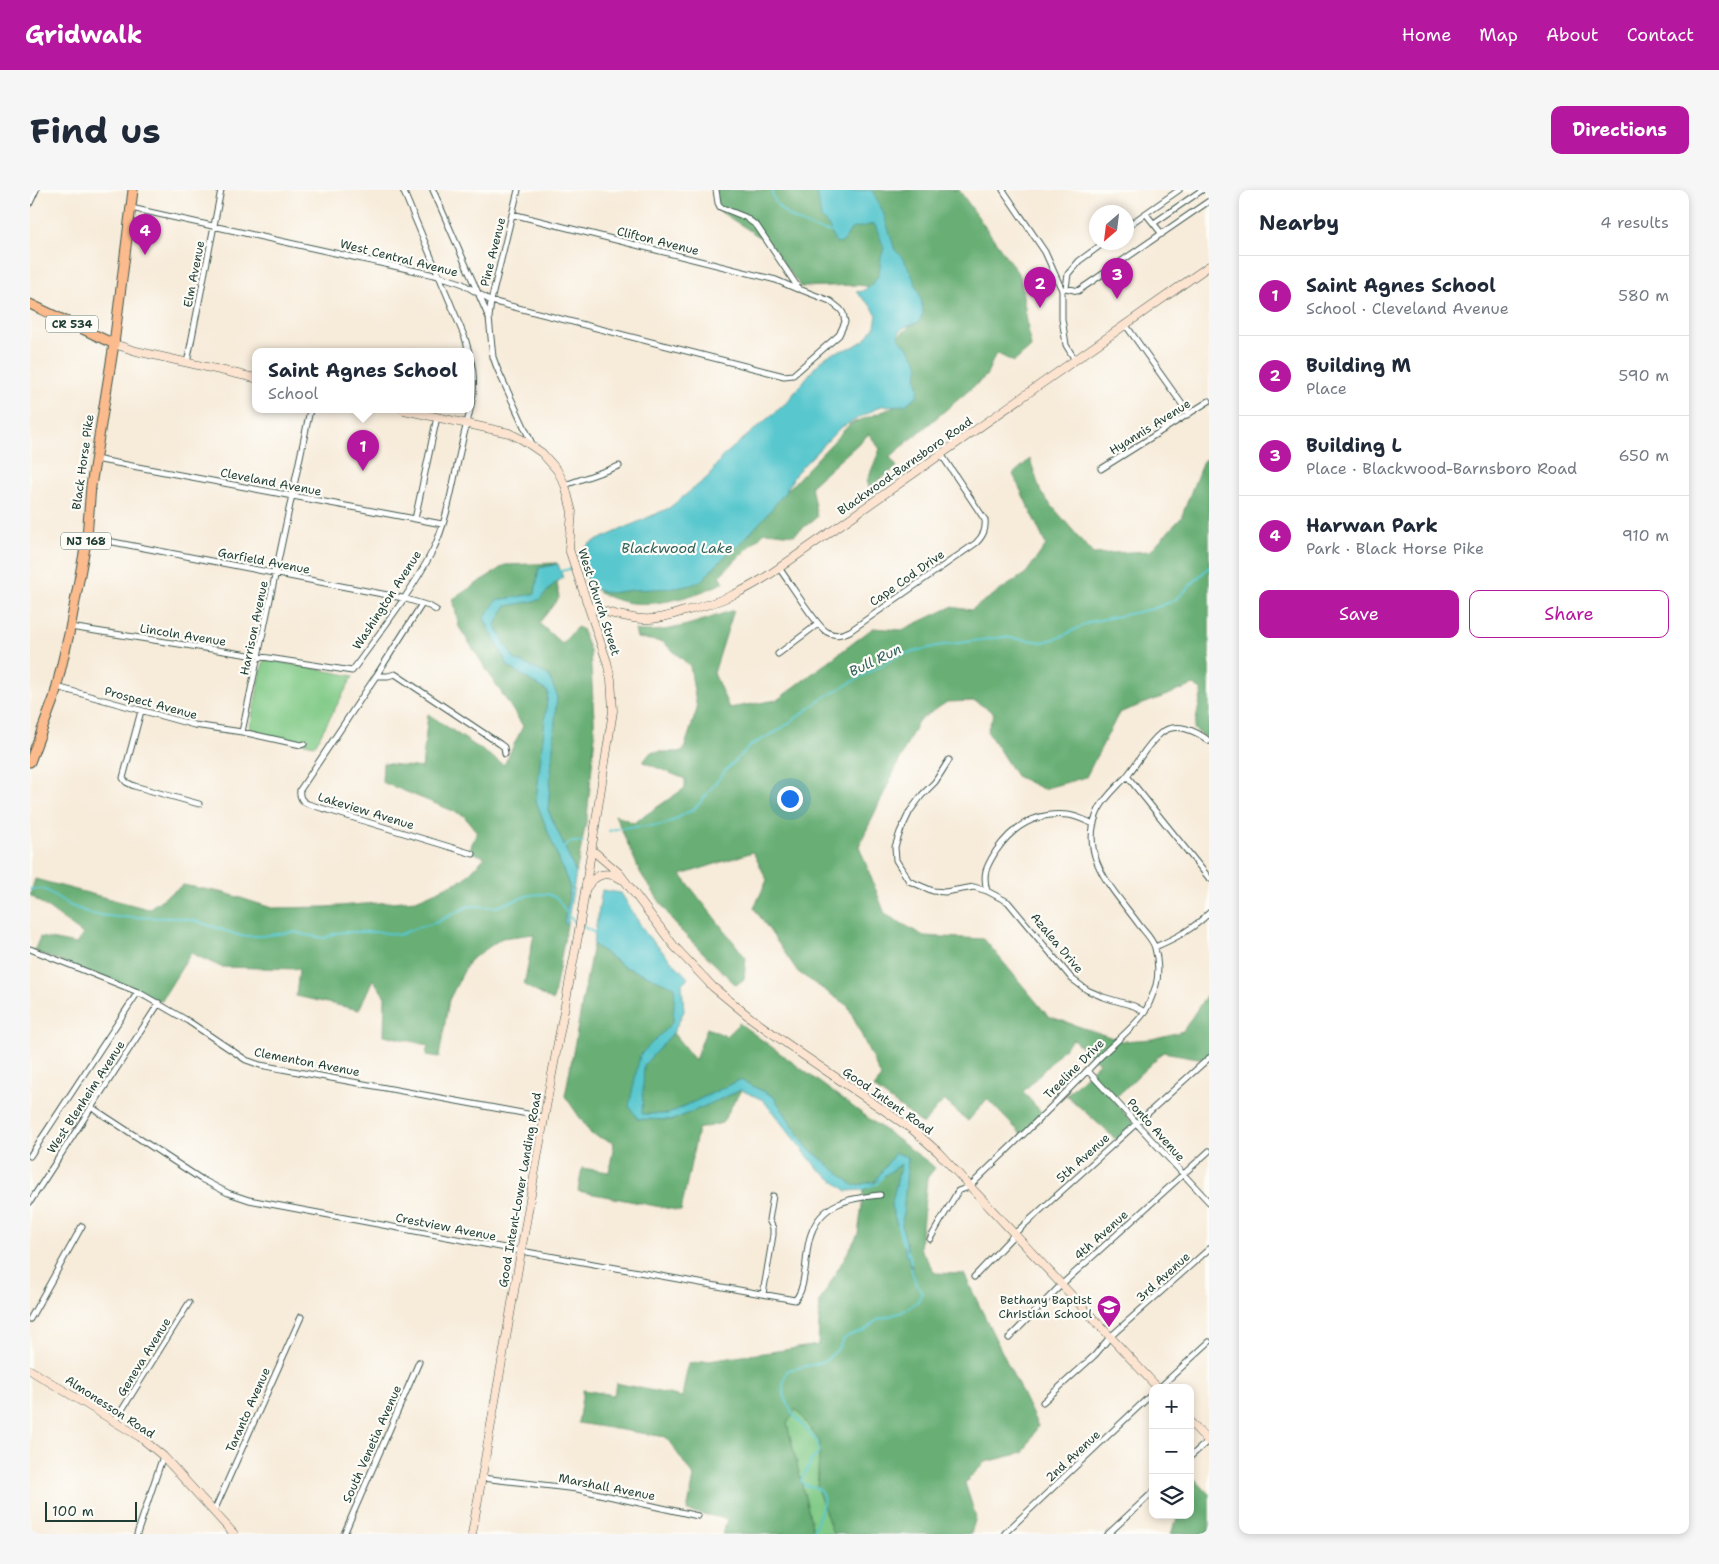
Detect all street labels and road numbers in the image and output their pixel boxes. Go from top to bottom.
street label: Pine Avenue [477,216,509,288]
street label: Clifton Avenue [615,223,701,259]
street label: West Central Avenue [338,236,460,280]
street label: Elm Avenue [180,239,208,309]
road number: CR 534 [46,316,98,332]
street label: Hyannis Avenue [1106,395,1194,458]
street label: Black Horse Pike [68,413,98,511]
street label: Blackwood-Barnsboro Road [834,413,976,519]
street label: Cleveland Avenue [219,464,323,500]
road number: NJ 168 [61,532,111,550]
street label: Garfield Avenue [216,544,312,578]
street label: West Church Street [574,546,624,658]
street label: Cape Cod Drive [866,546,948,610]
street label: Washington Avenue [349,547,425,653]
street label: Harrison Avenue [236,579,272,677]
street label: Lincoln Avenue [139,620,227,650]
street label: Prospect Avenue [103,683,199,723]
street label: Lakeview Avenue [316,789,416,833]
street label: Azalea Drive [1027,910,1087,977]
street label: Treeline Drive [1040,1035,1108,1103]
street label: West Blenheim Avenue [43,1037,129,1157]
street label: Clementon Avenue [253,1044,362,1080]
street label: Good Intent Road [840,1064,937,1139]
street label: Good Intent-Lower Landing Road [495,1091,545,1289]
street label: Ponto Avenue [1123,1095,1189,1165]
street label: 5th Avenue [1053,1130,1113,1186]
street label: 4th Avenue [1071,1206,1132,1263]
street label: Crestview Avenue [394,1209,498,1245]
street label: 3rd Avenue [1133,1248,1193,1305]
street label: Geneva Avenue [113,1315,175,1399]
street label: Taranto Avenue [222,1365,274,1455]
street label: Almonesson Road [62,1372,158,1442]
street label: South Venetia Avenue [339,1382,405,1505]
street label: 2nd Avenue [1042,1426,1104,1485]
street label: Marshall Avenue [557,1470,657,1504]

